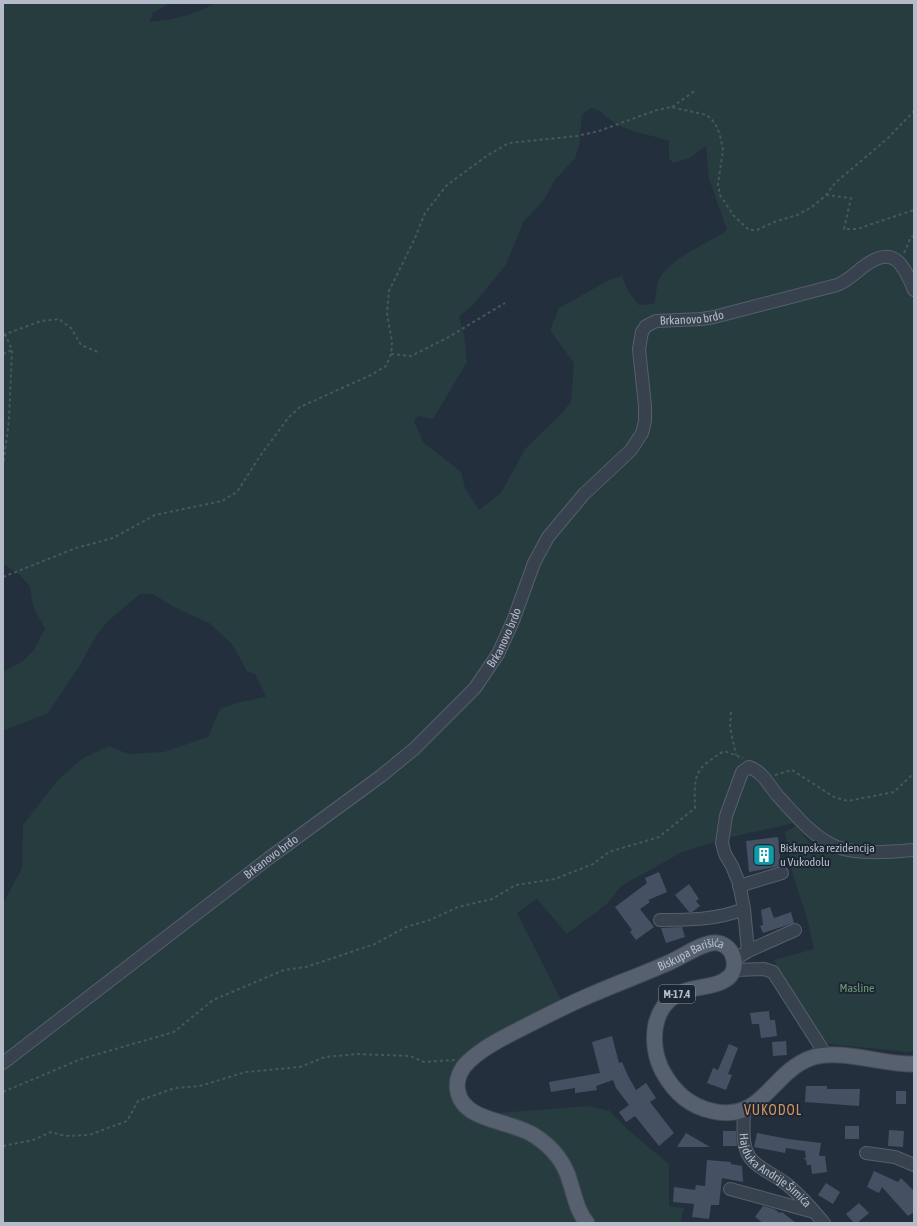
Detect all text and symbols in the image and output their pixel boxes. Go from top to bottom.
street label: Brkanovo brdo [659,308,726,328]
street label: Brkanovo brdo [484,606,524,670]
street label: Brkanovo brdo [241,832,301,882]
place label: Biskupska rezidencija u Vukodolu [780,841,875,869]
building icon: Biskupska rezidencija u Vukodolu [751,842,777,868]
street label: Biskupa Barišića [655,936,726,974]
park label: Masline [839,981,875,995]
road number: M-17.4 [659,985,695,1003]
district label: VUKODOL [744,1102,802,1118]
street label: Hajduka Andrije Šimića [736,1132,814,1210]

